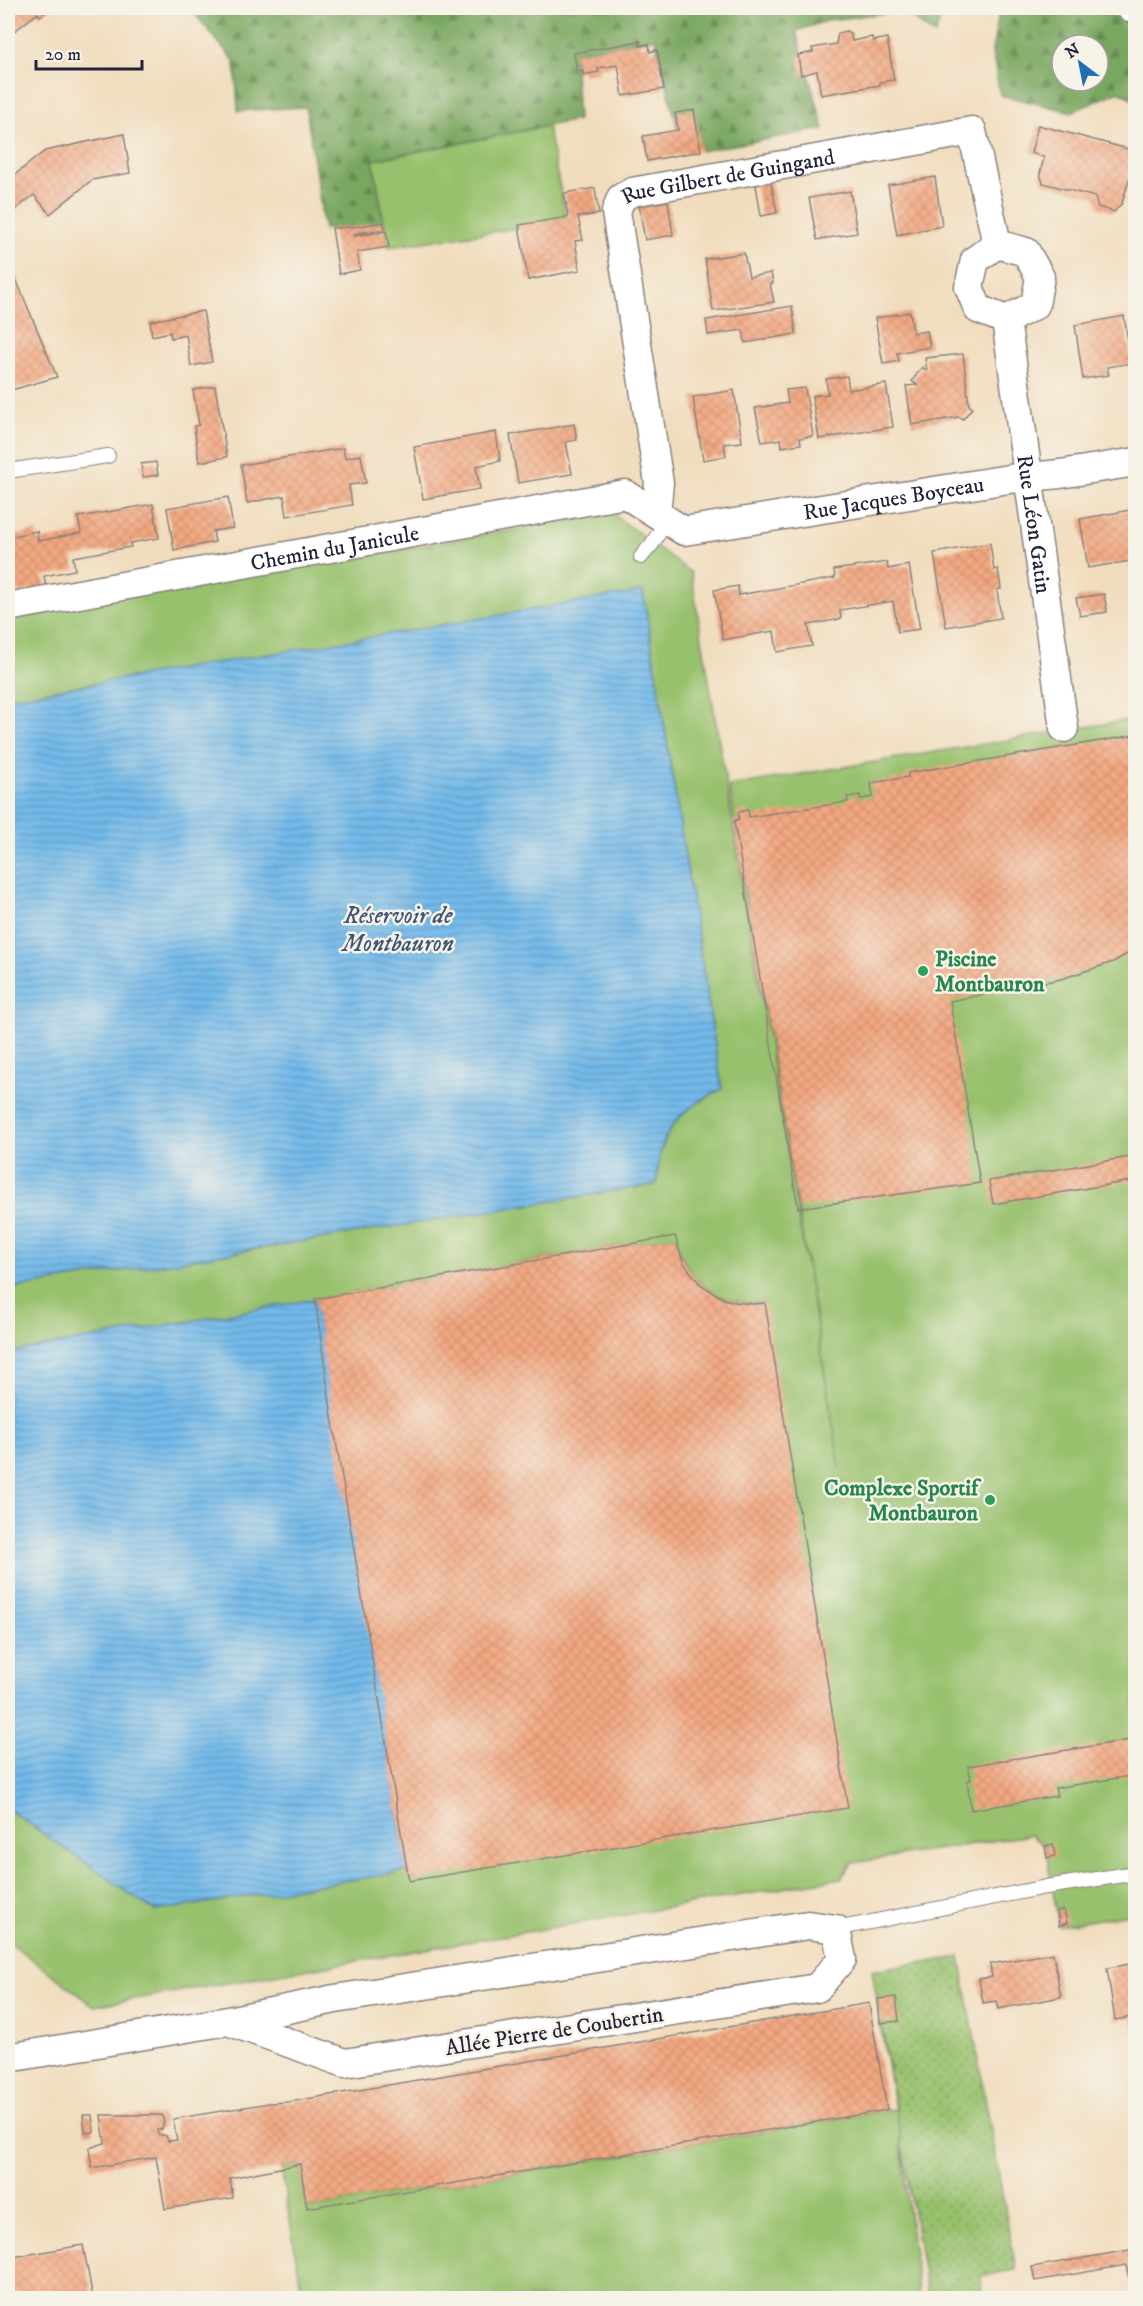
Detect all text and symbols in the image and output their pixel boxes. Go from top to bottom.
scale bar [36,33,142,71]
north arrow [1050,33,1110,93]
text: N [1062,39,1083,63]
text: 20 m [45,44,81,66]
street label: Rue Gilbert de Guingand [616,144,837,211]
street label: Rue Léon Gatin [1010,453,1057,596]
street label: Rue Jacques Boyceau [801,471,986,527]
street label: Chemin du Janicule [249,520,421,577]
water label: Réservoir de Montbauron [340,901,454,959]
place label: Piscine Montbauron [935,946,1045,998]
marker: Piscine Montbauron [916,964,930,978]
place label: Complexe Sportif Montbauron [824,1475,982,1527]
marker: Complexe Sportif Montbauron [983,1493,997,1507]
street label: Allée Pierre de Coubertin [443,2001,666,2062]

